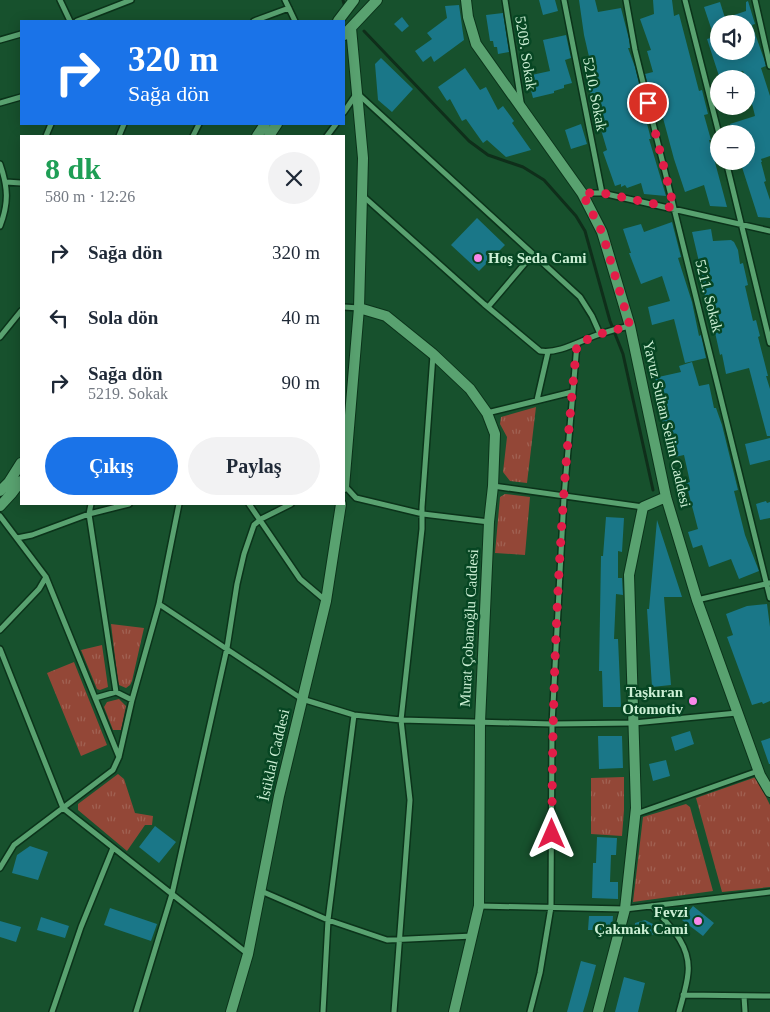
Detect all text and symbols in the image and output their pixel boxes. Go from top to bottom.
street label: 5209. Sokak [512,15,540,92]
map controls [710,15,755,170]
button: sound [710,15,755,60]
icon: right [45,40,110,105]
text: 320 m [128,40,218,79]
street label: 5210. Sokak [580,56,610,133]
button: + [710,70,755,115]
text: Sağa dön [128,81,209,106]
pin [627,82,669,124]
icon: arrive [634,89,662,117]
button: − [710,125,755,170]
text: 8 dk [45,152,101,185]
button: close [268,152,320,204]
text: 580 m · 12:26 [45,188,135,205]
icon: right [45,239,73,267]
text: Sağa dön [88,242,162,263]
text: 320 m [272,242,320,263]
place label: Hoş Seda Cami [488,250,586,266]
marker: Hoş Seda Cami [472,252,484,264]
street label: 5211. Sokak [692,258,726,335]
icon: left [45,304,73,332]
text: Sola dön [88,307,158,328]
text: 40 m [281,307,320,328]
street label: Yavuz Sultan Selim Caddesi [640,339,694,509]
text: Sağa dön [88,363,162,384]
icon: right [45,369,73,397]
text: 90 m [281,372,320,393]
text: 5219. Sokak [88,385,168,402]
button: Çıkış [45,437,178,495]
button: Paylaş [188,437,320,495]
street label: Murat Çobanoğlu Caddesi [457,549,481,707]
place label: Taşkıran Otomotiv [622,684,684,717]
marker: Taşkıran Otomotiv [687,695,699,707]
street label: İstiklal Caddesi [256,708,292,802]
position arrow [525,807,577,859]
place label: Fevzi Çakmak Cami [594,904,688,937]
marker: Fevzi Çakmak Cami [692,915,704,927]

